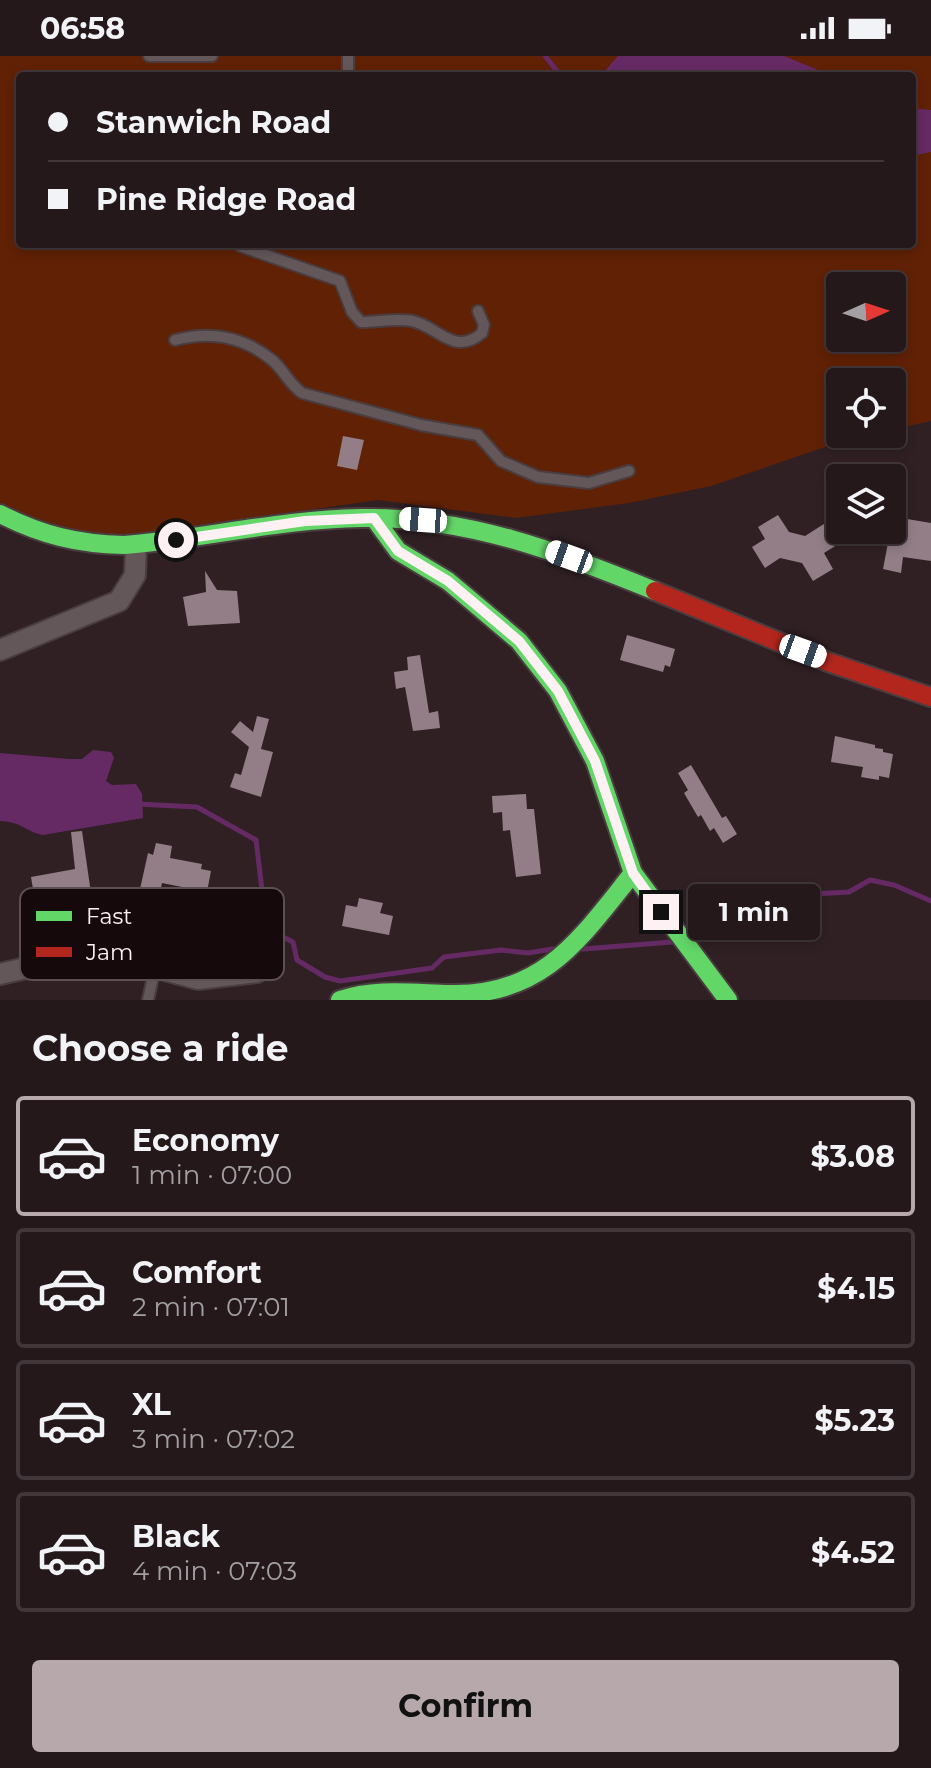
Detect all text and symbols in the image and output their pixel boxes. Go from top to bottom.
text: 06:58 [40,10,125,47]
text: Stanwich Road [96,104,331,141]
text: Pine Ridge Road [96,181,356,218]
north arrow [826,272,906,352]
map controls [826,272,906,544]
button: locate [826,368,906,448]
button: layers [826,464,906,544]
car [398,506,448,534]
route start [158,522,194,558]
car [542,538,596,576]
car [776,632,830,670]
callout: 1 min [689,884,821,940]
legend [20,888,284,980]
route end [643,894,679,930]
text: 1 min [719,896,789,928]
text: Fast [86,903,132,930]
text: Jam [85,939,133,966]
text: Choose a ride [32,1026,289,1070]
icon: car [36,1120,108,1192]
text: Economy [132,1122,279,1159]
text: $3.08 [811,1138,895,1175]
text: 1 min · 07:00 [132,1159,292,1191]
icon: car [36,1252,108,1324]
text: Comfort [132,1254,262,1291]
text: $4.15 [817,1270,895,1307]
text: 2 min · 07:01 [132,1291,290,1323]
icon: car [36,1384,108,1456]
text: XL [132,1386,171,1423]
text: $5.23 [814,1402,895,1439]
text: 3 min · 07:02 [132,1423,295,1455]
icon: car [36,1516,108,1588]
text: Black [132,1518,220,1555]
text: $4.52 [811,1534,895,1571]
text: 4 min · 07:03 [132,1555,297,1587]
button: Confirm [32,1660,899,1752]

